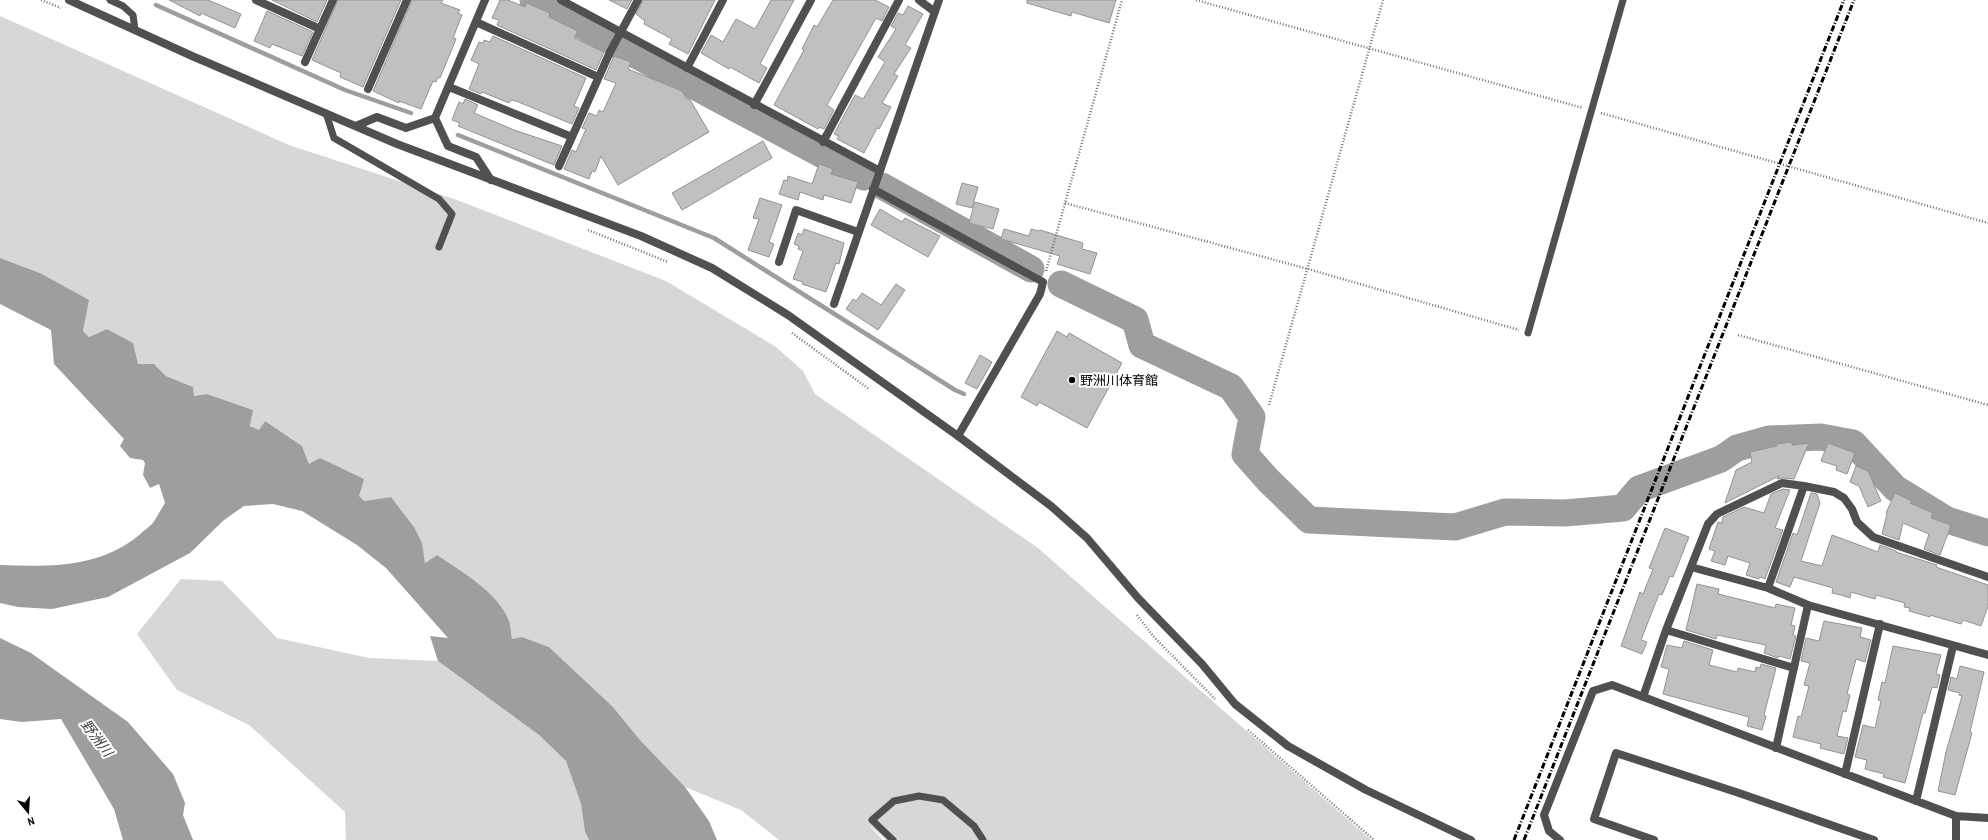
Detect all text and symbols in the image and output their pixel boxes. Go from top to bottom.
place label: 野洲川体育館 [1080,372,1158,389]
marker: 野洲川体育館 [1067,375,1077,385]
water label: 野洲川 [77,716,118,762]
north arrow [8,792,48,832]
text: N [26,814,36,829]

